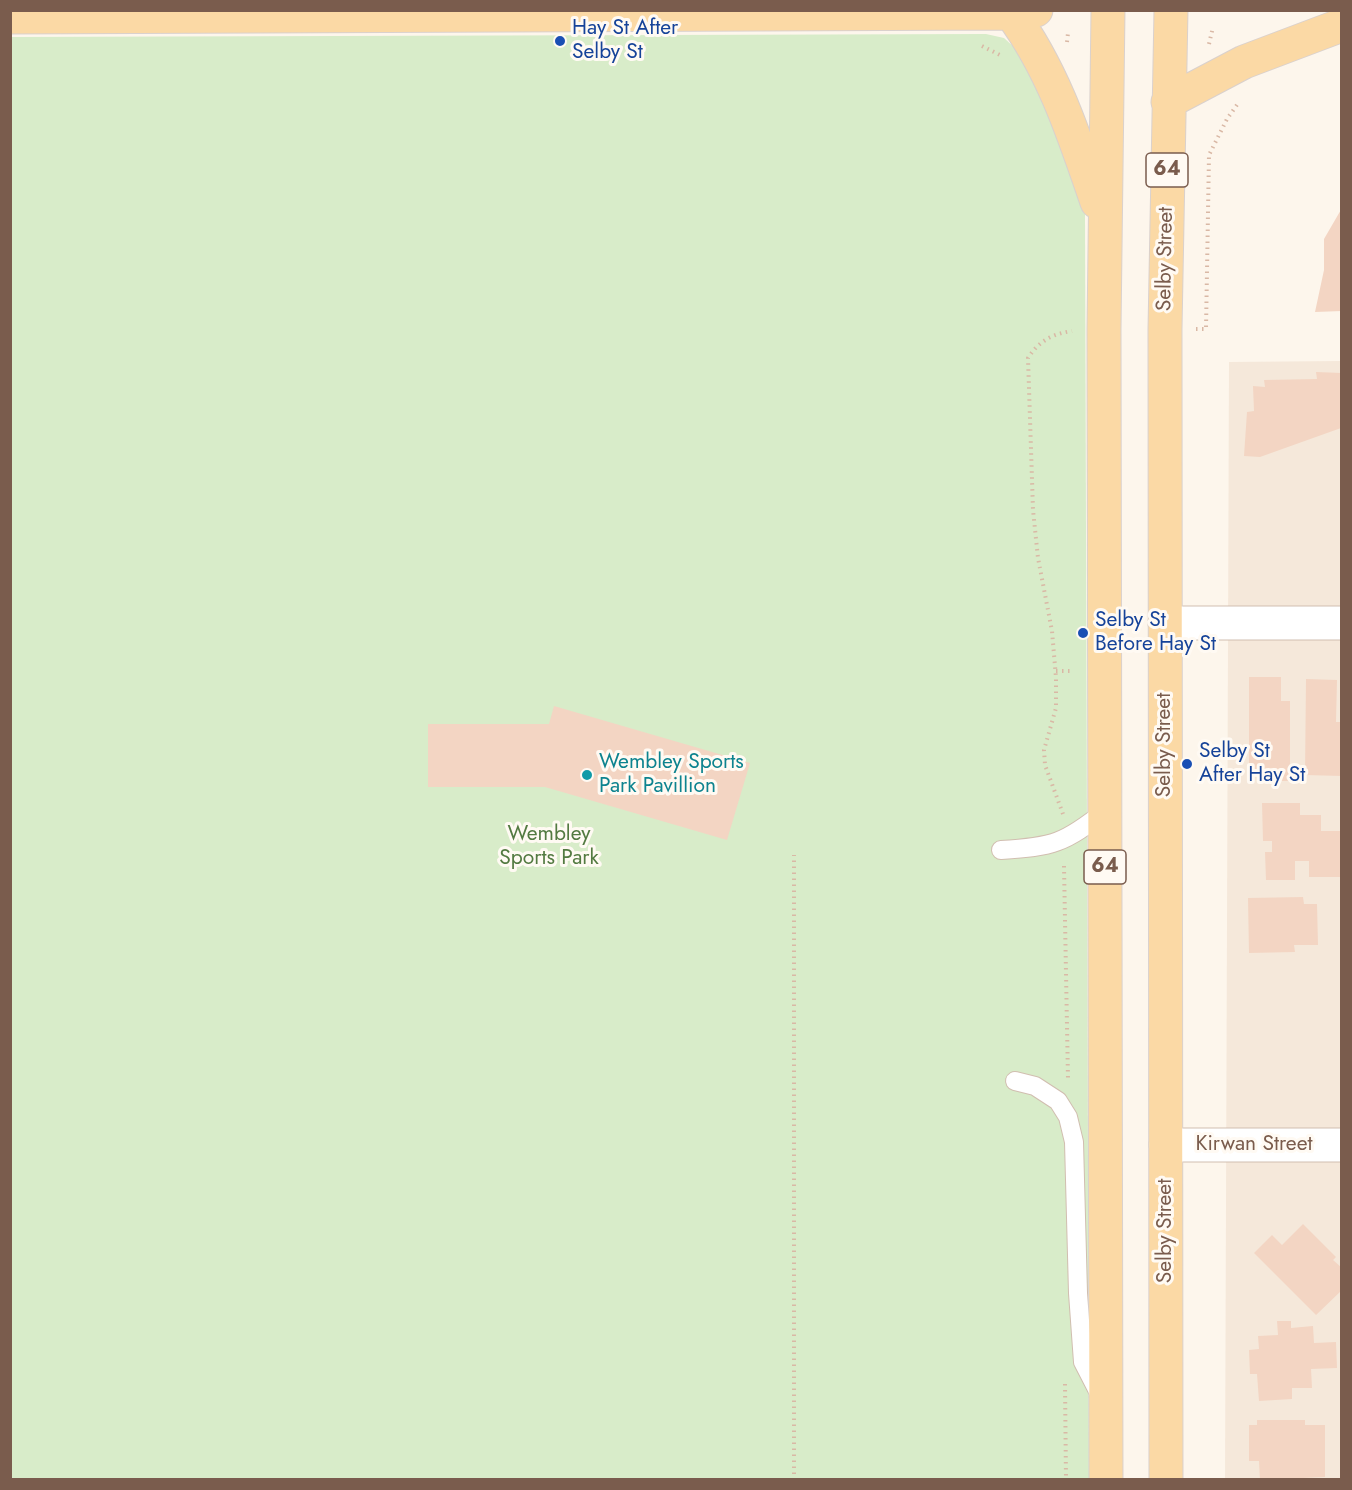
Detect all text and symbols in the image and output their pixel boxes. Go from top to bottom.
place label: Hay St After Selby St [572,16,678,66]
marker: Hay St After Selby St [553,34,567,48]
road number: 64 [1146,153,1188,187]
street label: Selby Street [1152,207,1180,311]
place label: Selby St Before Hay St [1095,608,1216,658]
marker: Selby St Before Hay St [1076,626,1090,640]
street label: Selby Street [1152,693,1178,797]
place label: Selby St After Hay St [1199,739,1305,789]
place label: Wembley Sports Park Pavillion [599,750,744,800]
marker: Selby St After Hay St [1180,757,1194,771]
marker: Wembley Sports Park Pavillion [580,768,594,782]
park label: Wembley Sports Park [499,822,599,872]
road number: 64 [1084,850,1126,884]
street label: Kirwan Street [1196,1132,1312,1158]
street label: Selby Street [1153,1179,1179,1283]

